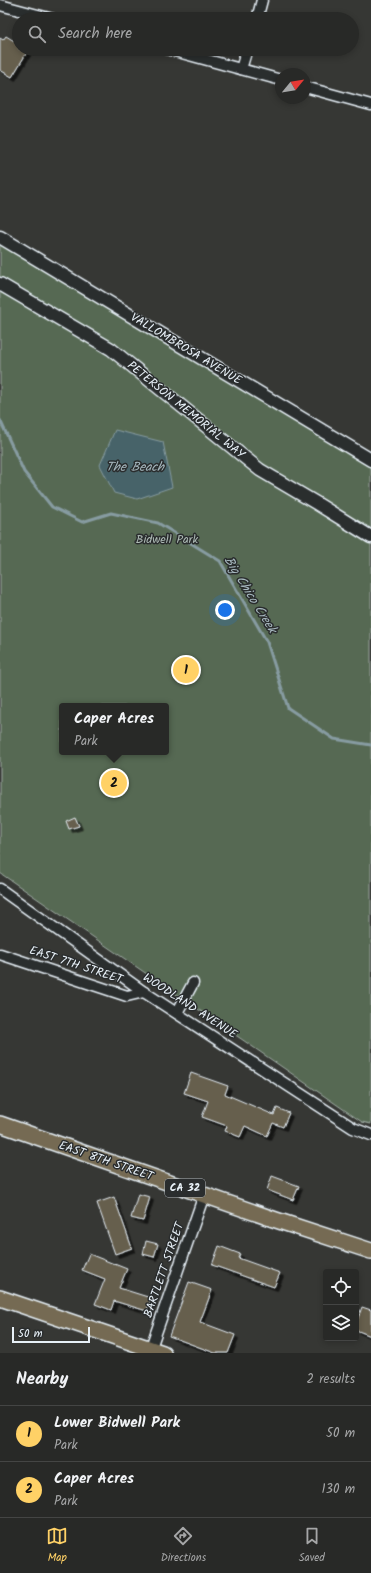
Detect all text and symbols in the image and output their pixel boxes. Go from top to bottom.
search box [12,12,359,56]
text: Search here [58,22,132,46]
icon: search [26,23,48,45]
north arrow [275,68,311,104]
street label: VALLOMBROSA AVENUE [127,308,246,390]
street label: PETERSON MEMORIAL WAY [123,356,250,464]
water label: The Beach [106,457,165,478]
park label: Bidwell Park [136,530,199,549]
water label: Big Chico Creek [218,552,283,639]
your location [215,600,235,620]
pin: 1 [173,655,199,685]
popup [59,703,169,755]
text: Caper Acres [74,707,154,731]
text: Park [74,731,98,752]
pin: 2 [101,768,127,798]
street label: EAST 7TH STREET [27,941,127,990]
street label: WOODLAND AVENUE [139,968,242,1044]
street label: EAST 8TH STREET [56,1136,157,1187]
road number: CA 32 [165,1179,205,1197]
street label: BARTLETT STREET [139,1218,190,1320]
map controls [323,1269,359,1341]
button: locate [323,1269,359,1305]
button: layers [323,1305,359,1341]
scale bar [12,1325,90,1344]
text: 50 m [18,1325,43,1343]
text: Nearby [16,1366,68,1393]
text: 2 results [307,1369,355,1390]
text: Lower Bidwell Park [54,1411,180,1435]
text: 1 [27,1423,31,1444]
text: 50 m [326,1423,355,1444]
text: Park [54,1435,78,1456]
text: Caper Acres [54,1467,134,1491]
text: 2 [25,1479,33,1500]
text: 130 m [321,1479,355,1500]
text: Park [54,1491,78,1512]
tab: Map [46,1525,68,1567]
tab: Directions [161,1525,206,1567]
tab: Saved [299,1525,325,1567]

